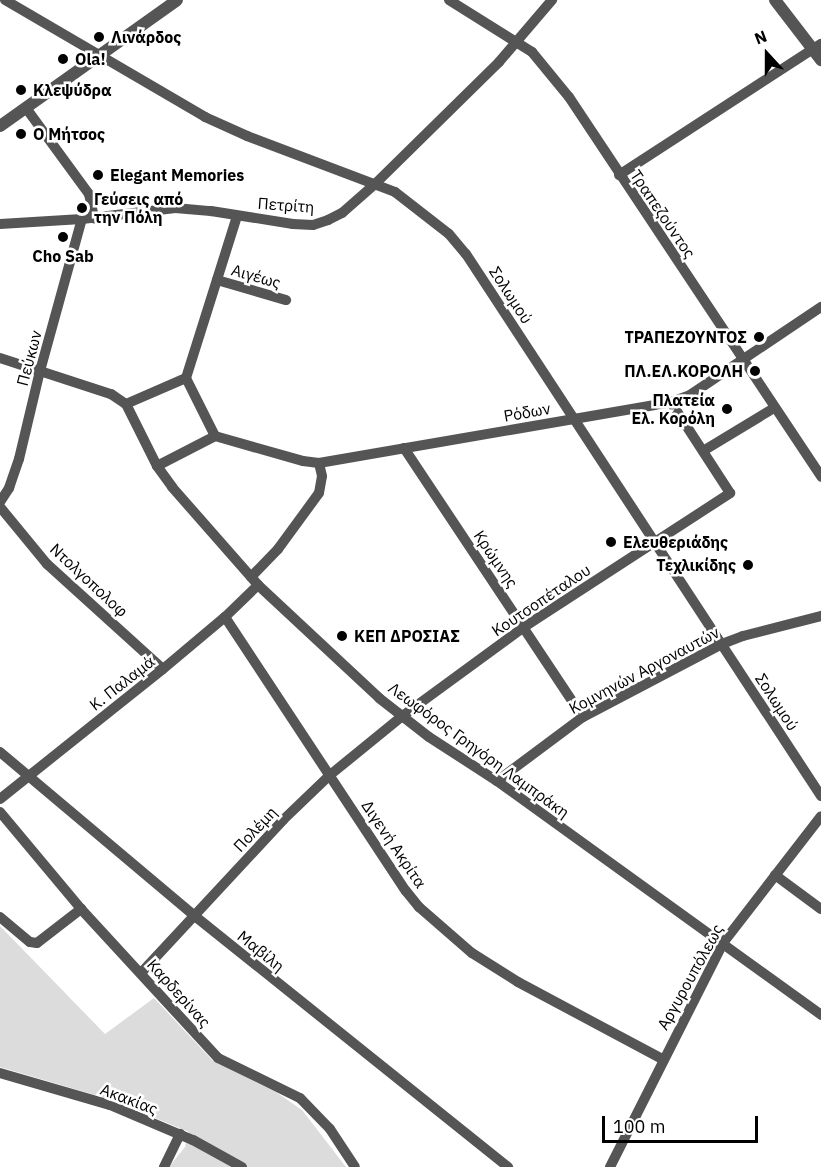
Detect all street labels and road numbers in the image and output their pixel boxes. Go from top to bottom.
street label: Τραπεζούντος [626,166,700,262]
street label: Πετρίτη [257,193,315,217]
street label: Αιγέως [229,260,283,292]
street label: Σολωμού [485,263,537,327]
street label: Πεύκων [12,328,46,388]
street label: Ρόδων [502,398,552,426]
street label: Κρώμνης [470,527,522,591]
street label: Ντολγοπολοφ [46,539,132,621]
street label: Κουτσοπέταλου [488,560,594,640]
street label: Κομνηνών Αργοναυτών [566,622,722,718]
street label: Κ. Παλαμά [86,652,158,714]
street label: Σολωμού [751,670,803,734]
street label: Λεωφόρος Γρηγόρη Λαμπράκη [385,678,573,822]
street label: Διγενή Ακρίτα [358,796,430,892]
street label: Πολέμη [229,802,281,856]
street label: Αργυρουπόλεως [653,921,727,1033]
street label: Μαβίλη [234,926,288,976]
street label: Καρδερίνας [143,955,215,1031]
street label: Ακακίας [98,1079,160,1119]

